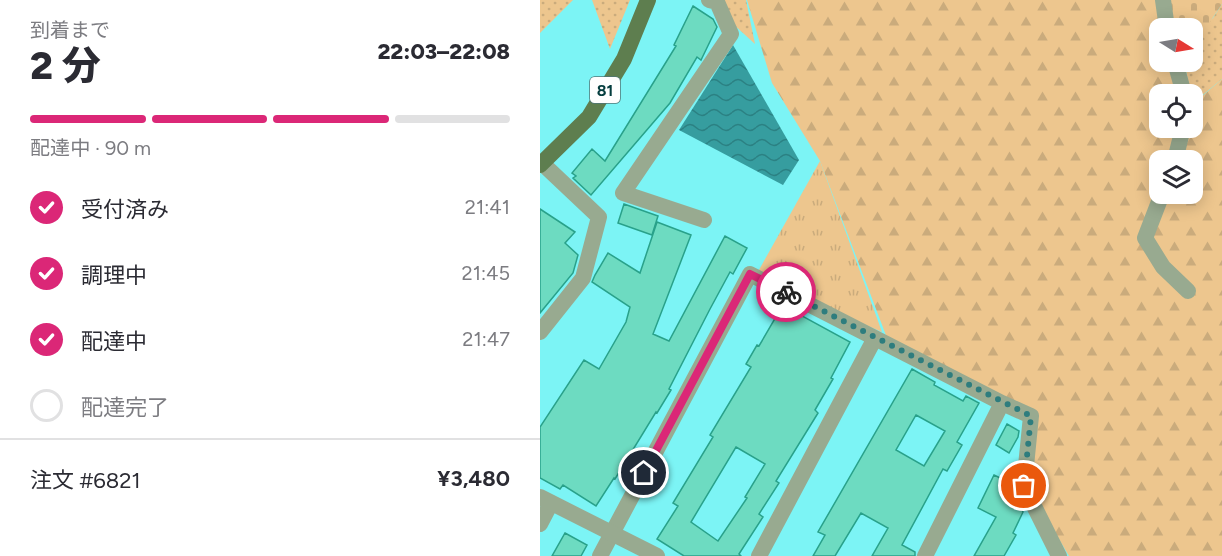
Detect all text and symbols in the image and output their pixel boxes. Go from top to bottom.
text: 到着まで [30,18,110,42]
north arrow [1149,18,1203,72]
map controls [1149,18,1203,204]
text: 22:03–22:08 [377,38,510,65]
text: 2 分 [30,42,101,89]
road number: 81 [590,77,620,103]
button: locate [1149,84,1203,138]
text: 配達中 · 90 m [30,136,151,160]
button: layers [1149,150,1203,204]
icon: check [30,191,63,224]
text: 21:41 [465,195,510,219]
text: 受付済み [81,196,169,223]
icon: check [30,257,63,290]
text: 21:45 [462,261,510,285]
text: 調理中 [81,262,147,289]
courier [756,262,816,322]
icon: bike [770,276,803,309]
icon: check [30,323,63,356]
text: 21:47 [462,327,510,351]
text: 配達中 [81,328,147,355]
text: 配達完了 [81,394,169,421]
pin [618,447,669,498]
icon: home [627,456,660,489]
pin [998,460,1049,511]
text: ¥3,480 [437,465,510,492]
text: 注文 #6821 [30,467,141,494]
icon: bag [1007,469,1040,502]

